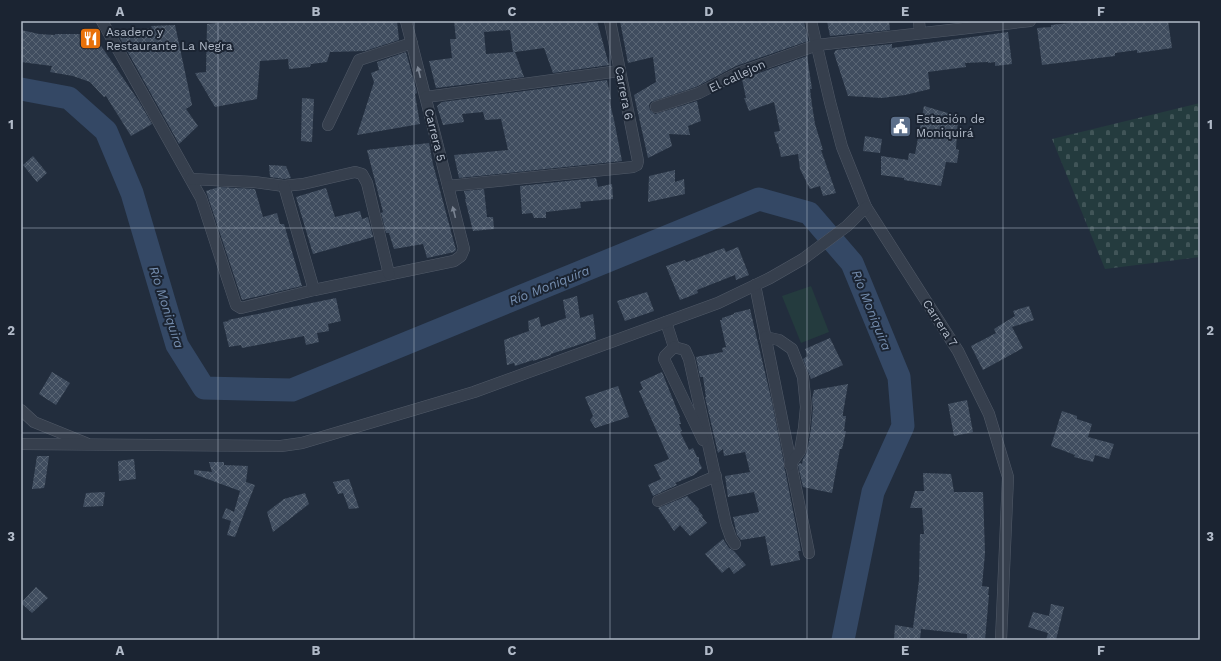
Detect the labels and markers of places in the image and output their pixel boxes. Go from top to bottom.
place label: Asadero y Restaurante La Negra [106,25,233,53]
restaurant icon: Asadero y Restaurante La Negra [77,26,103,52]
place label: Estación de Moniquirá [916,112,985,140]
public building icon: Estación de Moniquirá [887,113,913,139]

